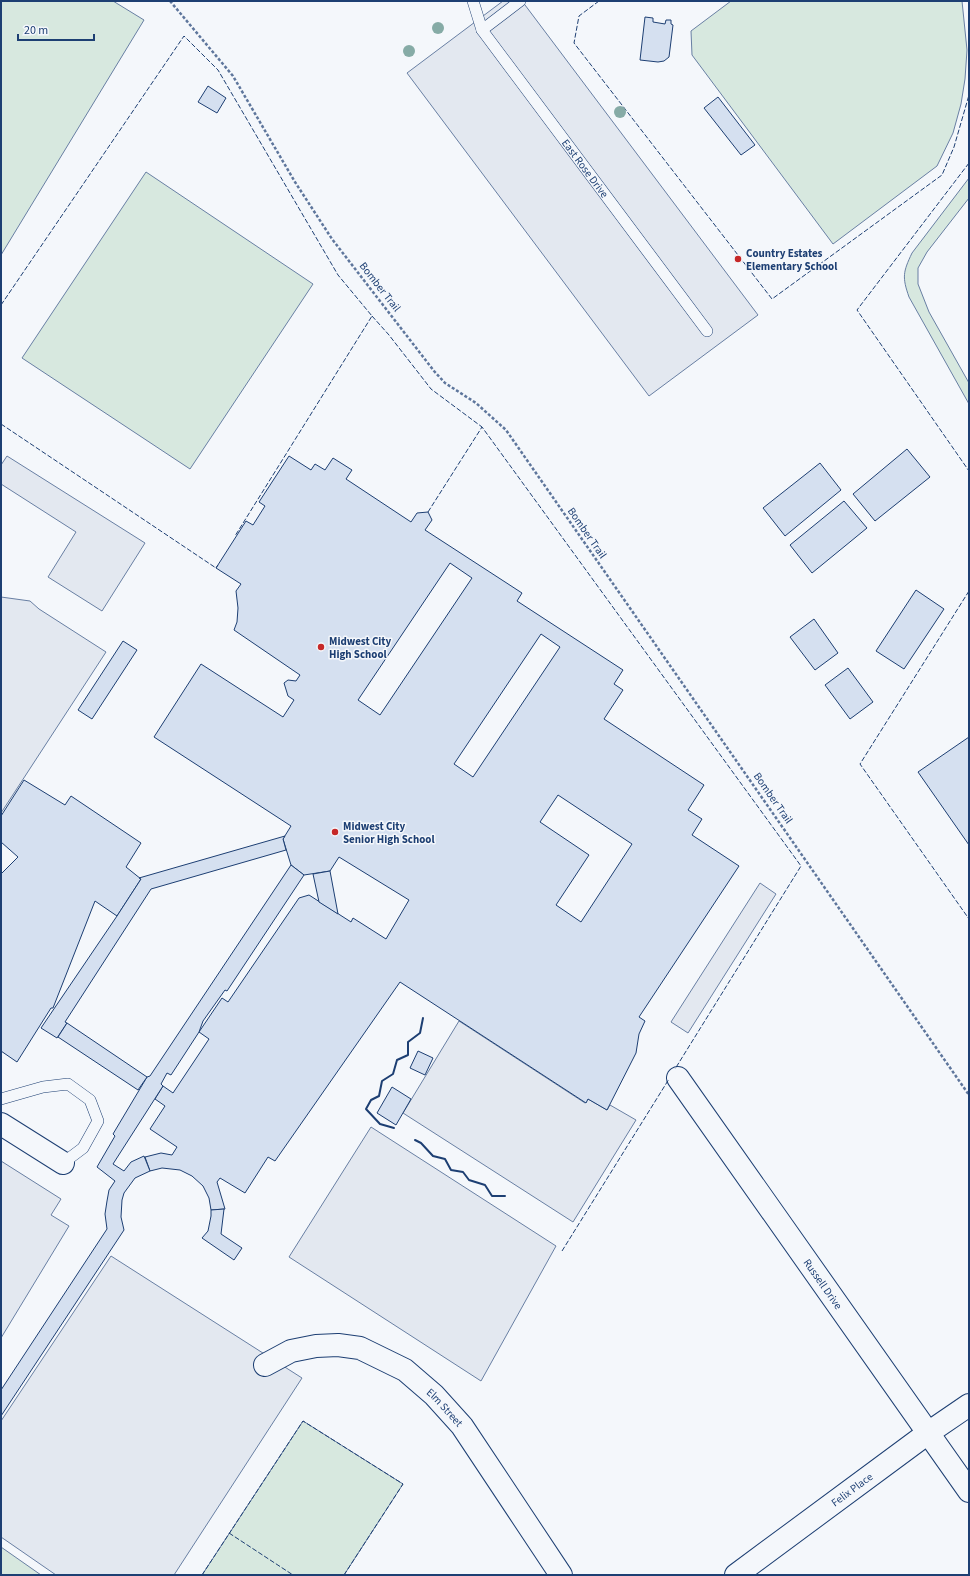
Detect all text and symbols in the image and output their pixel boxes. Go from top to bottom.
scale bar [18,16,94,42]
text: 20 m [24,22,48,39]
street label: East Rose Drive [558,136,613,201]
place label: Country Estates Elementary School [746,246,838,274]
marker: Country Estates Elementary School [733,254,743,264]
street label: Bomber Trail [356,259,404,315]
street label: Bomber Trail [564,504,610,562]
place label: Midwest City High School [329,634,392,662]
marker: Midwest City High School [316,642,326,652]
street label: Bomber Trail [750,769,796,827]
place label: Midwest City Senior High School [343,819,435,847]
marker: Midwest City Senior High School [330,827,340,837]
street label: Russell Drive [800,1256,846,1313]
street label: Elm Street [423,1384,467,1430]
street label: Felix Place [828,1469,876,1510]

